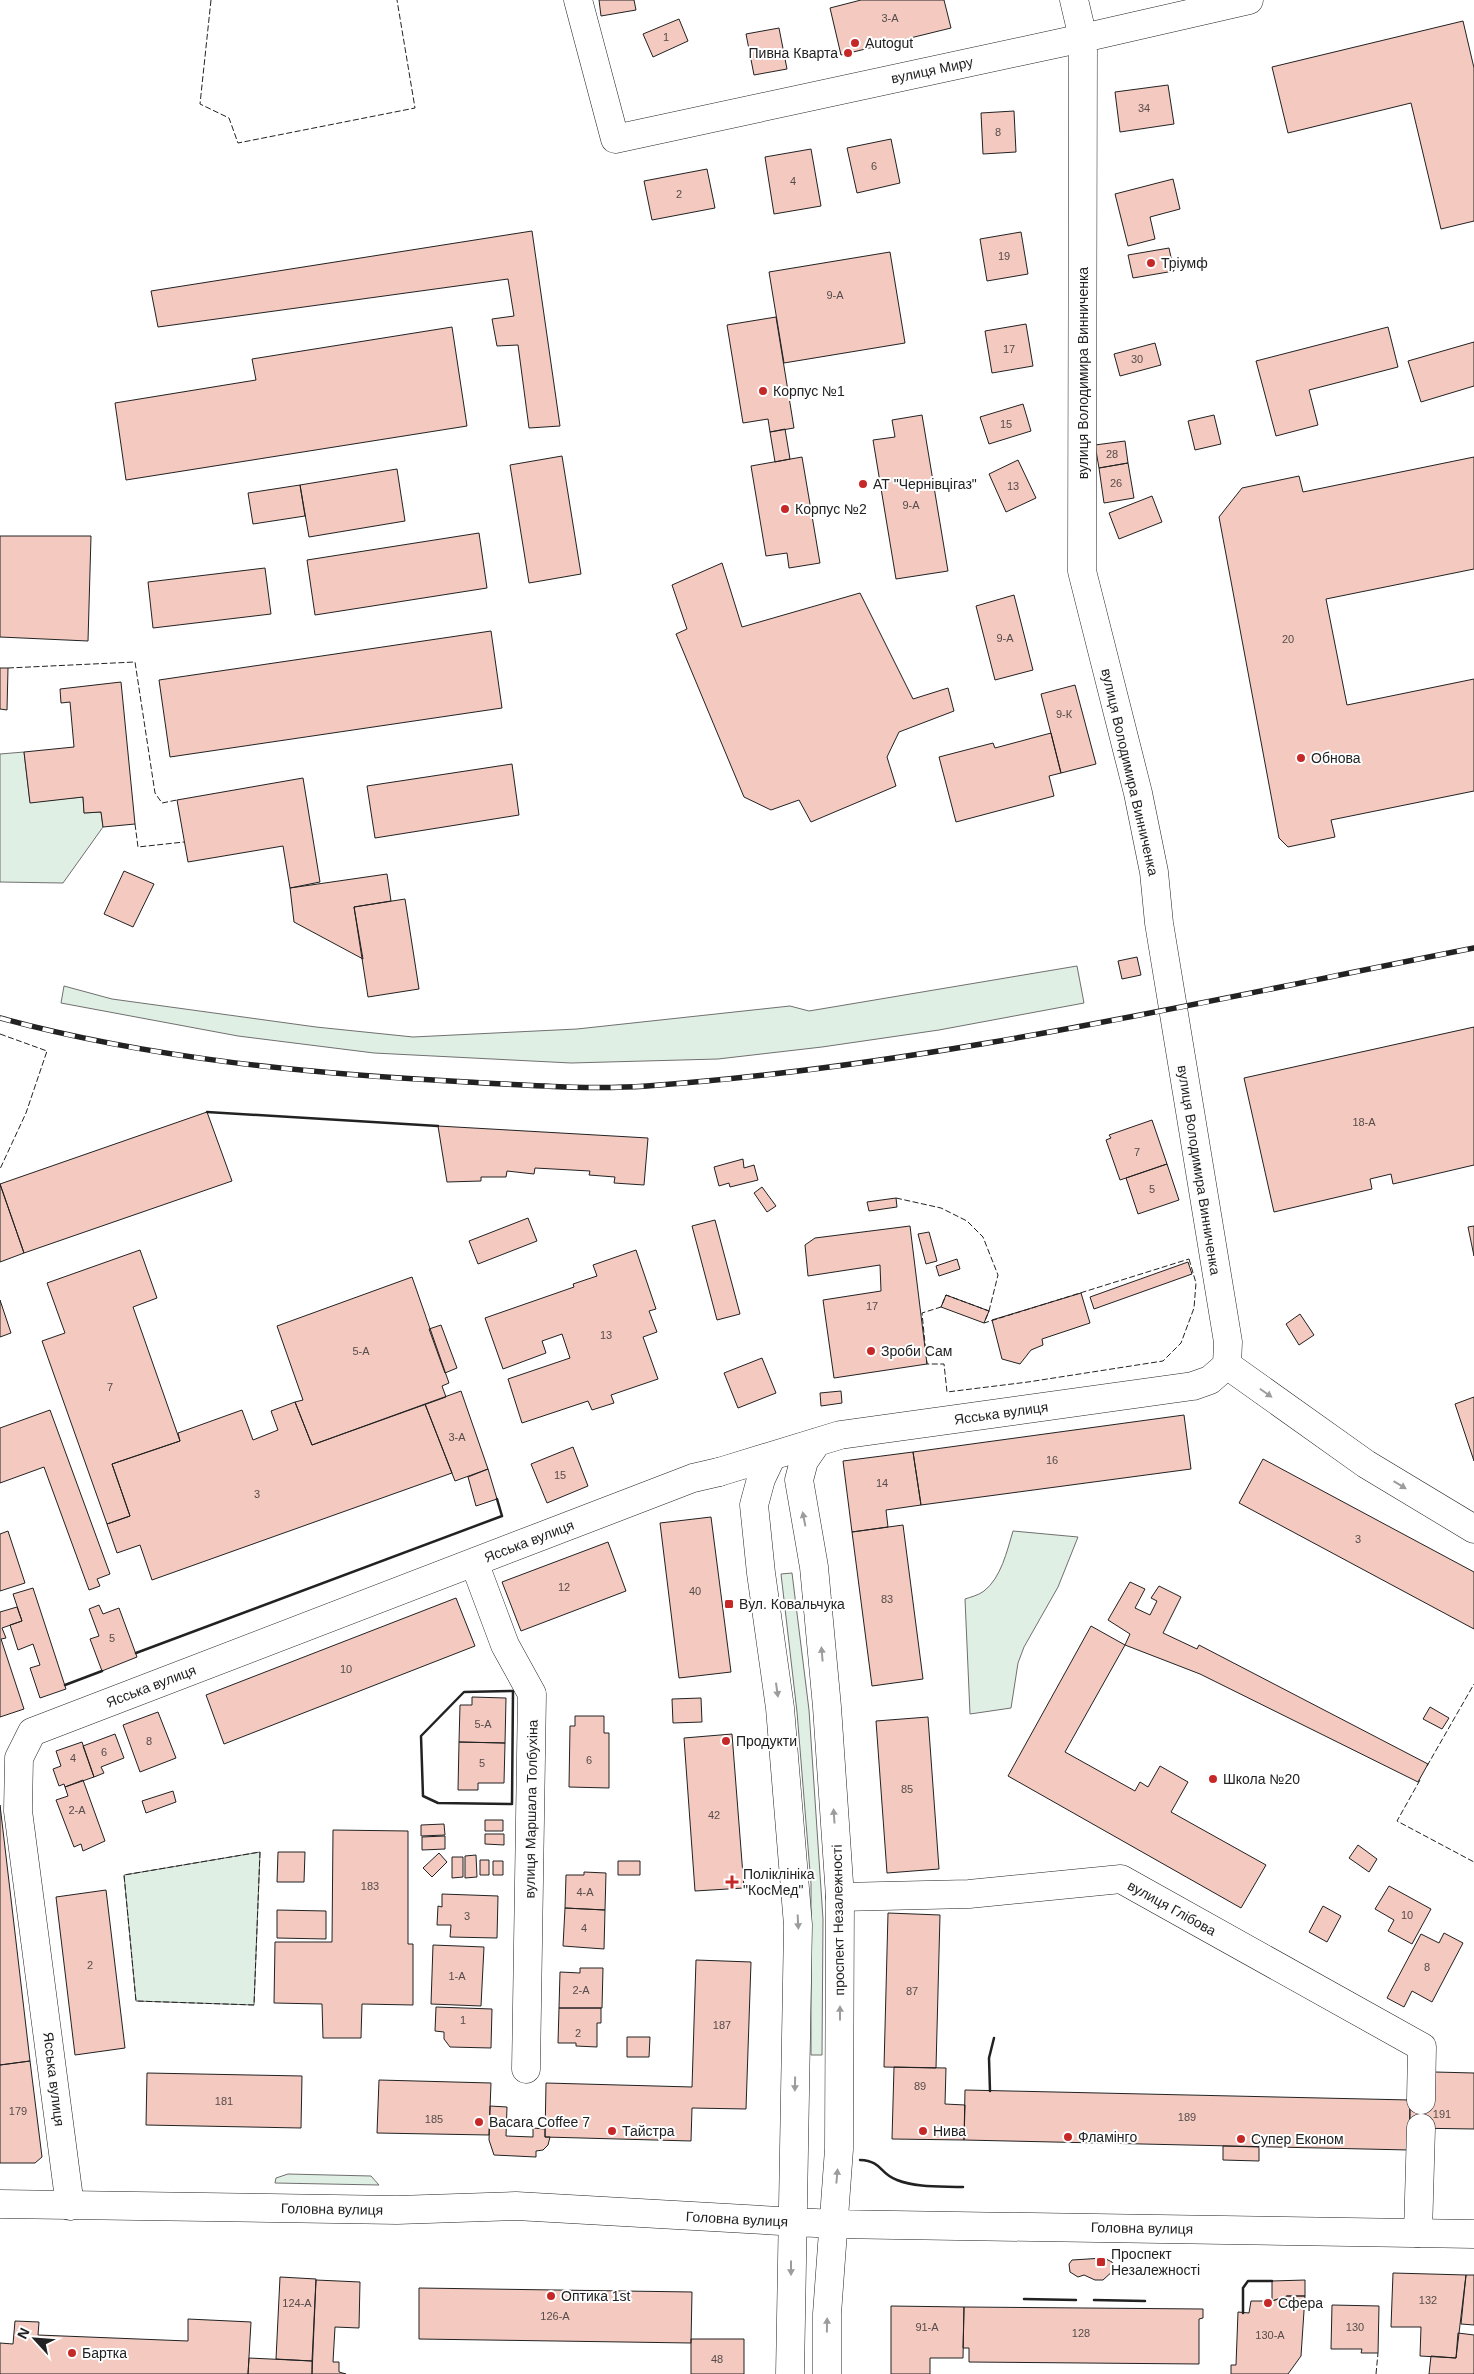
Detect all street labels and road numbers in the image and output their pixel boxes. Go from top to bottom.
street label: вулиця Миру [890,54,974,86]
street label: вулиця Володимира Винниченка [1075,267,1091,479]
street label: вулиця Володимира Винниченка [1098,667,1162,877]
street label: вулиця Володимира Винниченка [1174,1064,1224,1276]
street label: Ясська вулиця [953,1398,1049,1428]
street label: Ясська вулиця [482,1517,576,1565]
street label: Ясська вулиця [104,1662,198,1710]
street label: вулиця Маршала Толбухіна [521,1719,541,1899]
street label: проспект Незалежності [829,1844,847,1996]
street label: вулиця Глібова [1125,1877,1219,1939]
street label: Ясська вулиця [40,2031,68,2127]
street label: Головна вулиця [281,2200,383,2218]
street label: Головна вулиця [685,2208,789,2230]
street label: Головна вулиця [1091,2219,1193,2237]

